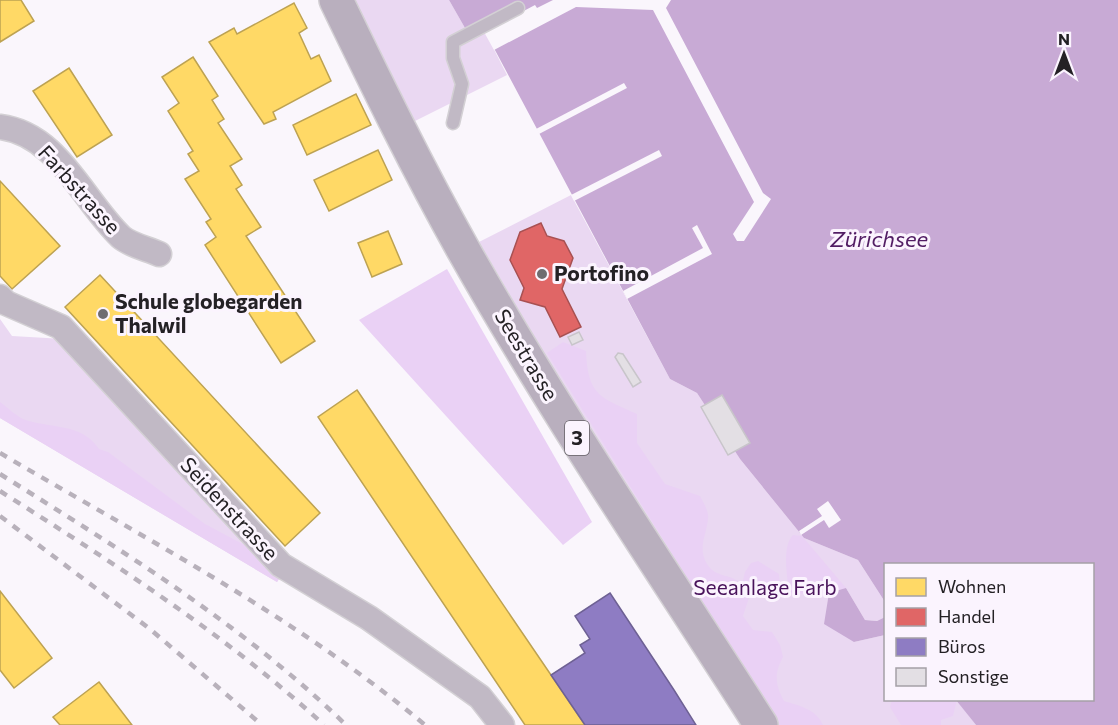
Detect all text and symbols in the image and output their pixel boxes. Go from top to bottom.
north arrow [1034,24,1094,84]
text: N [1058,29,1070,48]
street label: Farbstrasse [34,140,126,238]
water label: Zürichsee [829,225,928,252]
place label: Portofino [554,260,649,285]
marker: Portofino [535,267,549,281]
place label: Schule globegarden Thalwil [115,288,302,337]
street label: Seestrasse [490,304,564,404]
marker: Schule globegarden Thalwil [96,307,110,321]
road number: 3 [565,421,589,455]
street label: Seidenstrasse [176,451,284,565]
legend [884,563,1094,701]
park label: Seeanlage Farb [693,574,837,599]
text: Wohnen [938,575,1006,597]
text: Handel [938,605,996,627]
text: Büros [938,635,985,657]
text: Sonstige [938,665,1009,687]

